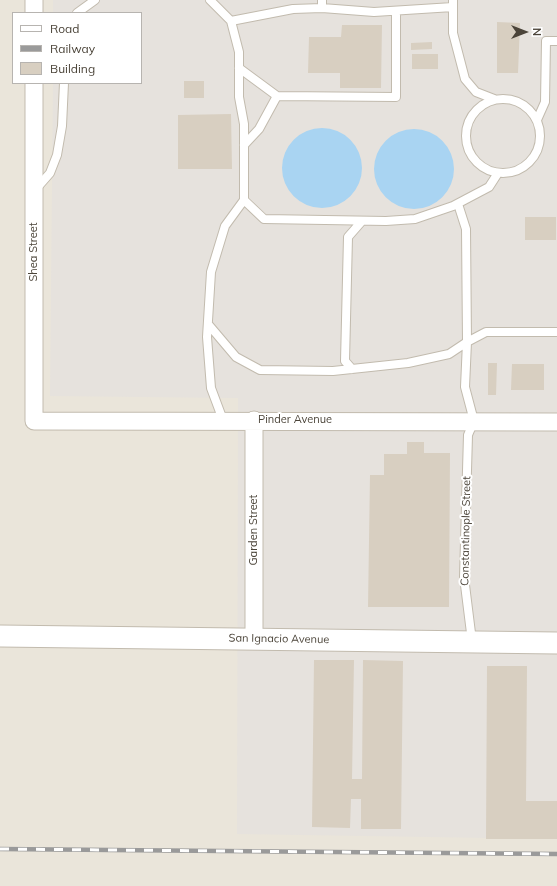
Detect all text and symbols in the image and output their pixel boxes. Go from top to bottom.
legend [12,12,142,84]
north arrow [505,12,545,52]
text: Road [50,21,79,36]
text: N [530,28,544,36]
text: Railway [50,41,95,56]
text: Building [50,61,95,76]
street label: Shea Street [27,222,41,282]
street label: Pinder Avenue [258,413,332,427]
street label: Constantinople Street [458,476,474,586]
street label: Garden Street [247,495,261,565]
street label: San Ignacio Avenue [228,632,330,646]

